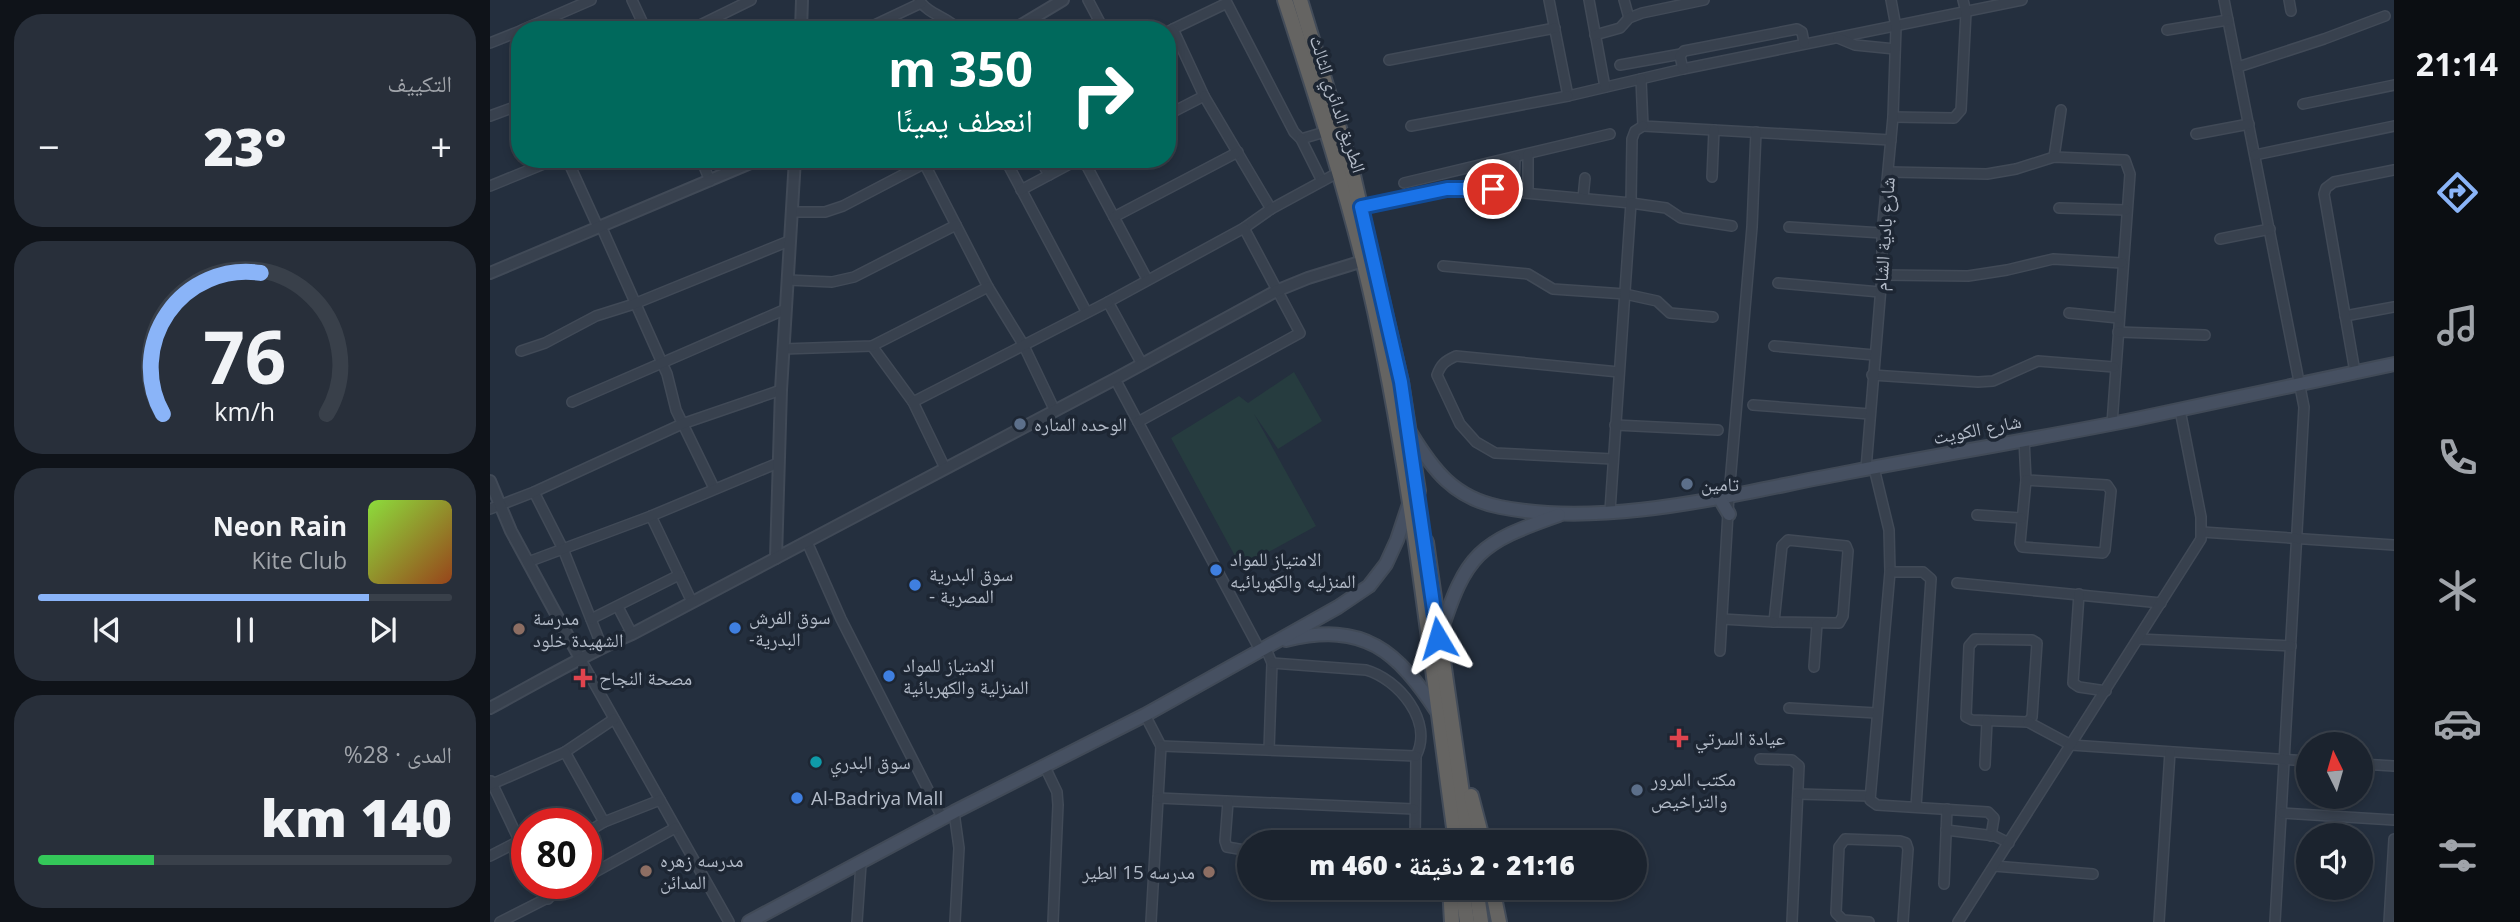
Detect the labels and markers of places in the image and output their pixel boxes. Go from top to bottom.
pin [1463,159,1523,219]
place label: الوحده المناره [1034,411,1127,437]
marker: الوحده المناره [1012,416,1028,432]
place label: تامين [1701,471,1739,497]
marker: تامين [1679,476,1695,492]
place label: الامتياز للمواد المنزليه والكهربائيه [1230,546,1356,594]
place label: سوق البدرية - المصرية [929,561,1013,609]
marker: الامتياز للمواد المنزليه والكهربائيه [1208,562,1224,578]
marker: سوق البدرية - المصرية [907,577,923,593]
place label: سوق الفرش -البدرية [749,604,830,652]
place label: مدرسة الشهيدة خلود [533,605,623,653]
marker: سوق الفرش -البدرية [727,620,743,636]
marker: مدرسة الشهيدة خلود [511,621,527,637]
place label: الامتياز للمواد المنزلية والكهربائية [903,652,1029,700]
place label: مصحة النجاح [599,665,692,691]
marker: مصحة النجاح [573,668,593,688]
marker: الامتياز للمواد المنزلية والكهربائية [881,668,897,684]
place label: عيادة السرتي [1695,725,1786,754]
marker: عيادة السرتي [1669,728,1689,748]
place label: سوق البدري [830,749,911,778]
marker: سوق البدري [808,754,824,770]
place label: مكتب المرور والتراخيص [1650,766,1736,814]
marker: مكتب المرور والتراخيص [1629,782,1645,798]
place label: Al-Badriya Mall [811,785,943,811]
marker: Al-Badriya Mall [789,790,805,806]
place label: مدرسه زهره المدائن [660,847,743,895]
place label: مدرسه 15 الطير [1081,859,1195,885]
marker: مدرسه زهره المدائن [638,863,654,879]
marker: مدرسه 15 الطير [1201,864,1217,880]

